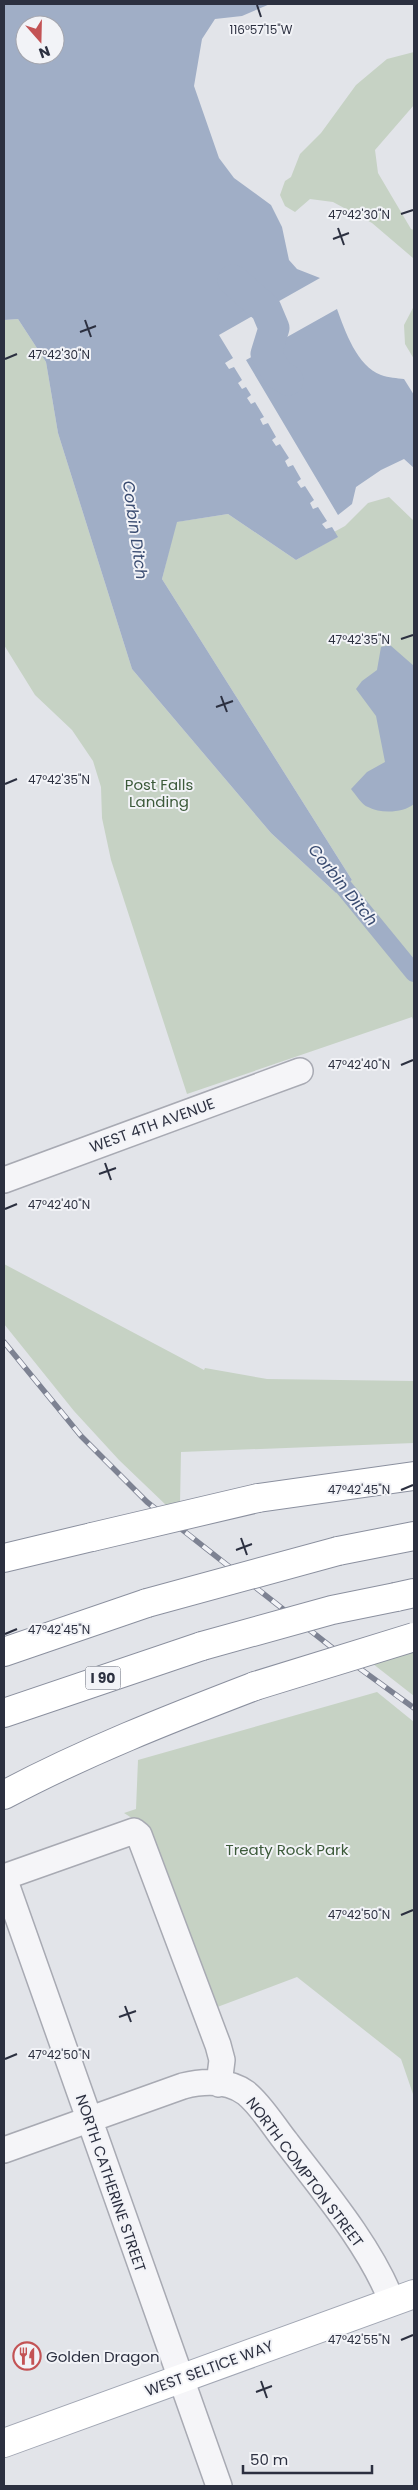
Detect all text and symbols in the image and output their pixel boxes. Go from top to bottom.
north arrow [15,15,65,65]
text: 116°57'15"W [230,21,293,38]
text: N [36,41,53,63]
text: 47°42'30"N [328,206,390,223]
text: 47°42'30"N [28,346,90,363]
water label: Corbin Ditch [117,479,153,581]
text: 47°42'35"N [328,631,390,648]
text: 47°42'35"N [28,771,90,788]
park label: Post Falls Landing [125,774,193,812]
water label: Corbin Ditch [303,839,383,931]
text: 47°42'40"N [328,1056,390,1073]
street label: WEST 4TH AVENUE [87,1093,217,1157]
text: 47°42'40"N [28,1196,90,1213]
text: 47°42'45"N [328,1481,390,1498]
text: 47°42'45"N [28,1621,90,1638]
road number: I 90 [86,1666,120,1690]
park label: Treaty Rock Park [226,1839,349,1860]
text: 47°42'50"N [328,1906,390,1923]
text: 47°42'50"N [28,2046,90,2063]
street label: NORTH CATHERINE STREET [71,2091,151,2275]
street label: NORTH COMPTON STREET [242,2093,368,2251]
text: 47°42'55"N [328,2331,390,2348]
street label: WEST SELTICE WAY [142,2335,276,2401]
restaurant icon: Golden Dragon [12,2341,42,2371]
place label: Golden Dragon [46,2346,160,2367]
scale bar [243,2442,372,2474]
text: 50 m [250,2449,288,2470]

